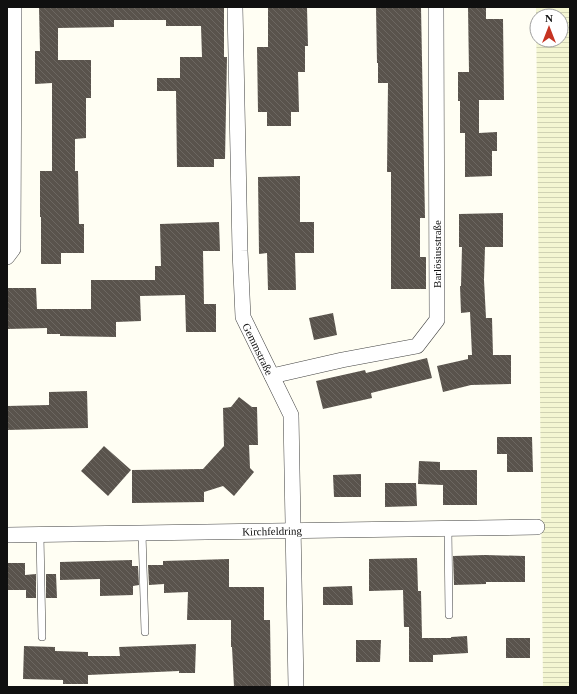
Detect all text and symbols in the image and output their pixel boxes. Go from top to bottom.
north arrow [529,8,569,48]
text: N [545,12,553,24]
street label: Barlösiusstraße [431,220,443,288]
street label: Gemmstraße [240,321,276,377]
street label: Kirchfeldring [242,524,303,538]

